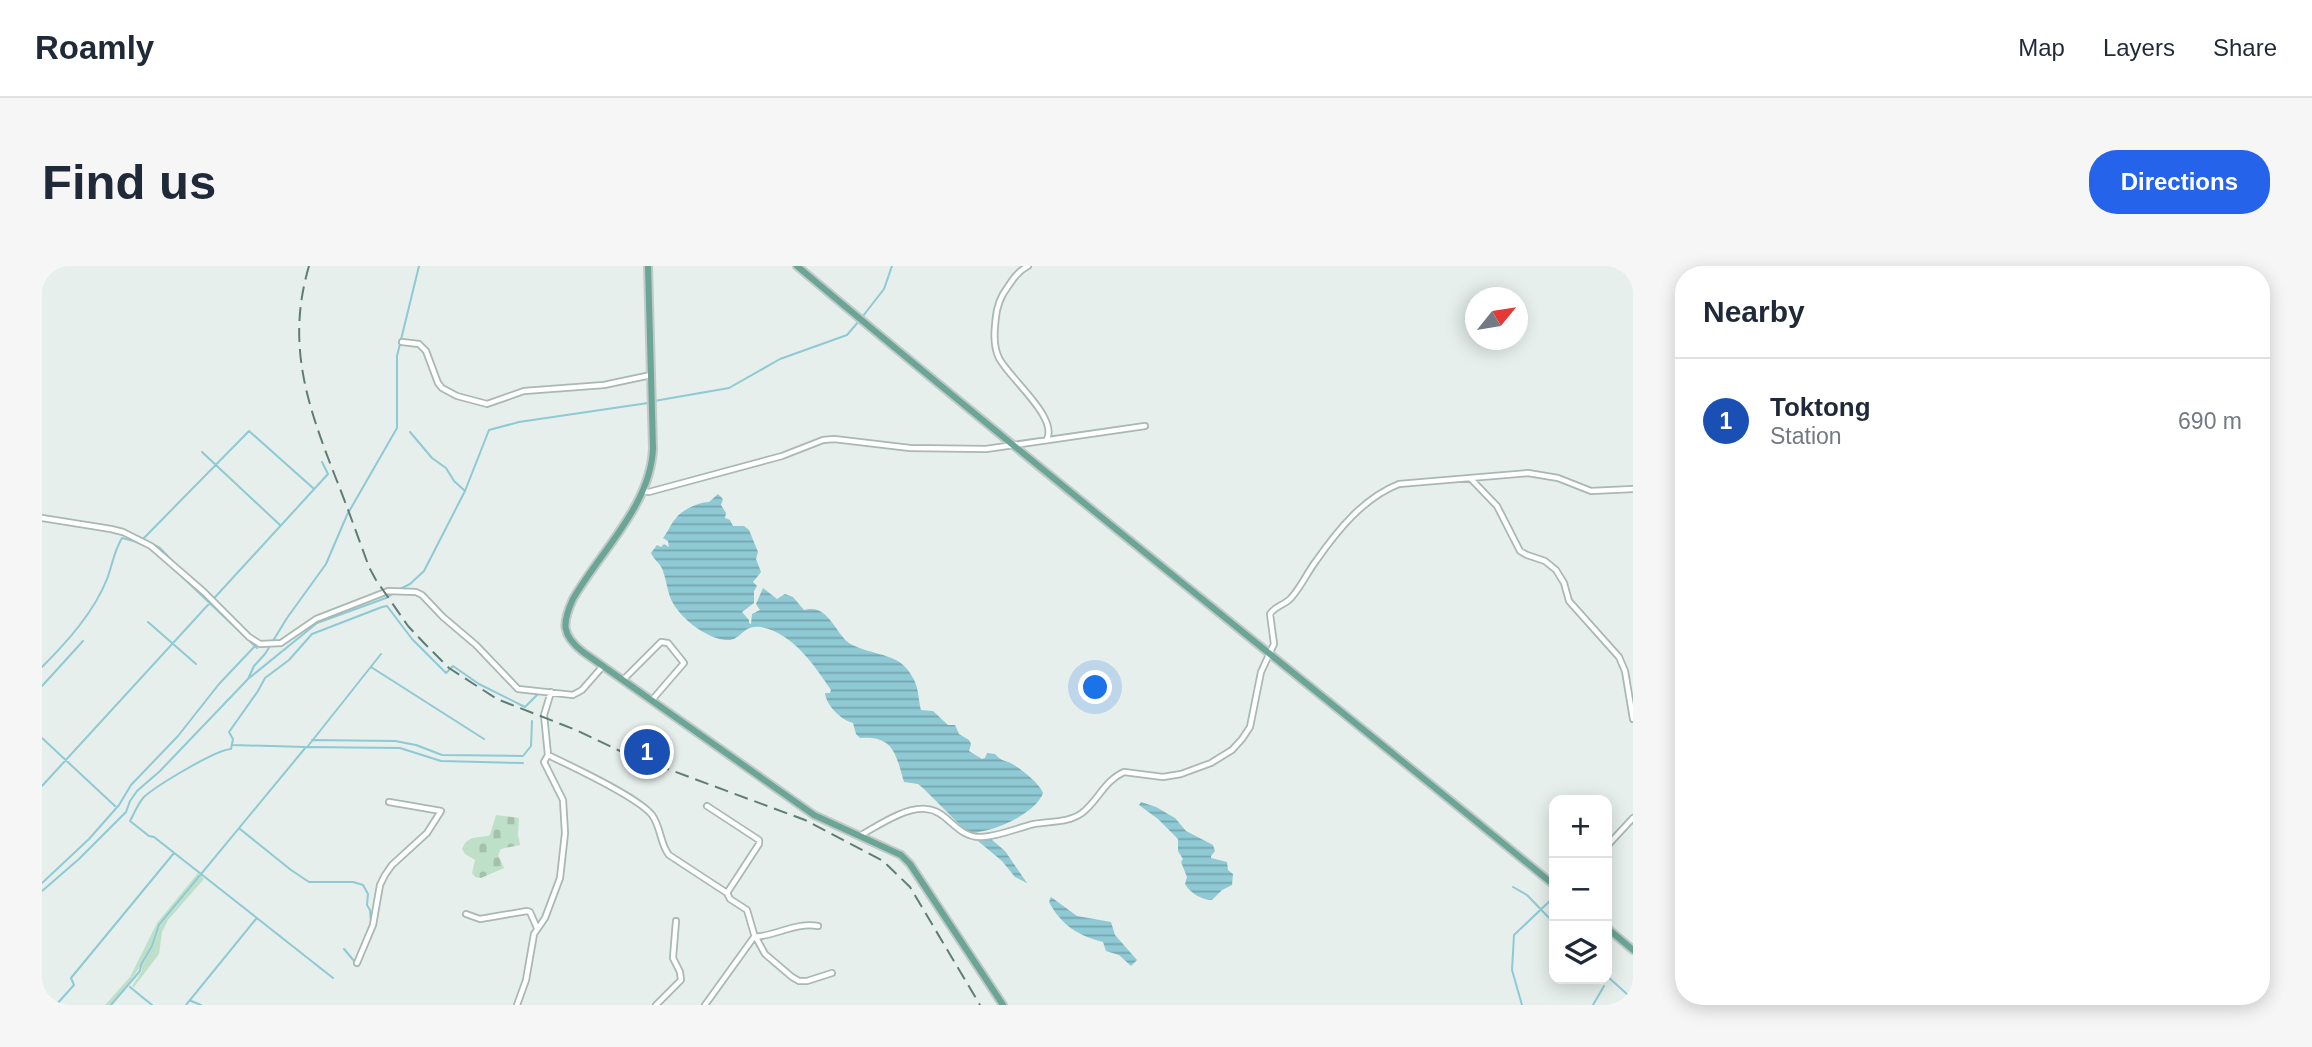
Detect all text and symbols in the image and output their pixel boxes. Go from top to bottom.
text: Roamly [35,29,154,66]
text: Map [2018,34,2065,61]
text: Layers [2103,34,2175,61]
text: Share [2213,34,2277,61]
button: Directions [2089,150,2270,214]
text: Find us [42,155,216,209]
north arrow [1465,287,1528,350]
text: Nearby [1703,295,1805,328]
text: Toktong [1770,392,1871,422]
text: 1 [1720,408,1732,434]
text: 690 m [2178,408,2242,434]
text: Station [1770,423,1842,449]
your location [1078,670,1112,704]
pin: 1 [624,726,670,778]
map controls [1549,795,1612,984]
button: + [1549,795,1612,858]
button: − [1549,858,1612,921]
button: layers [1549,921,1612,984]

